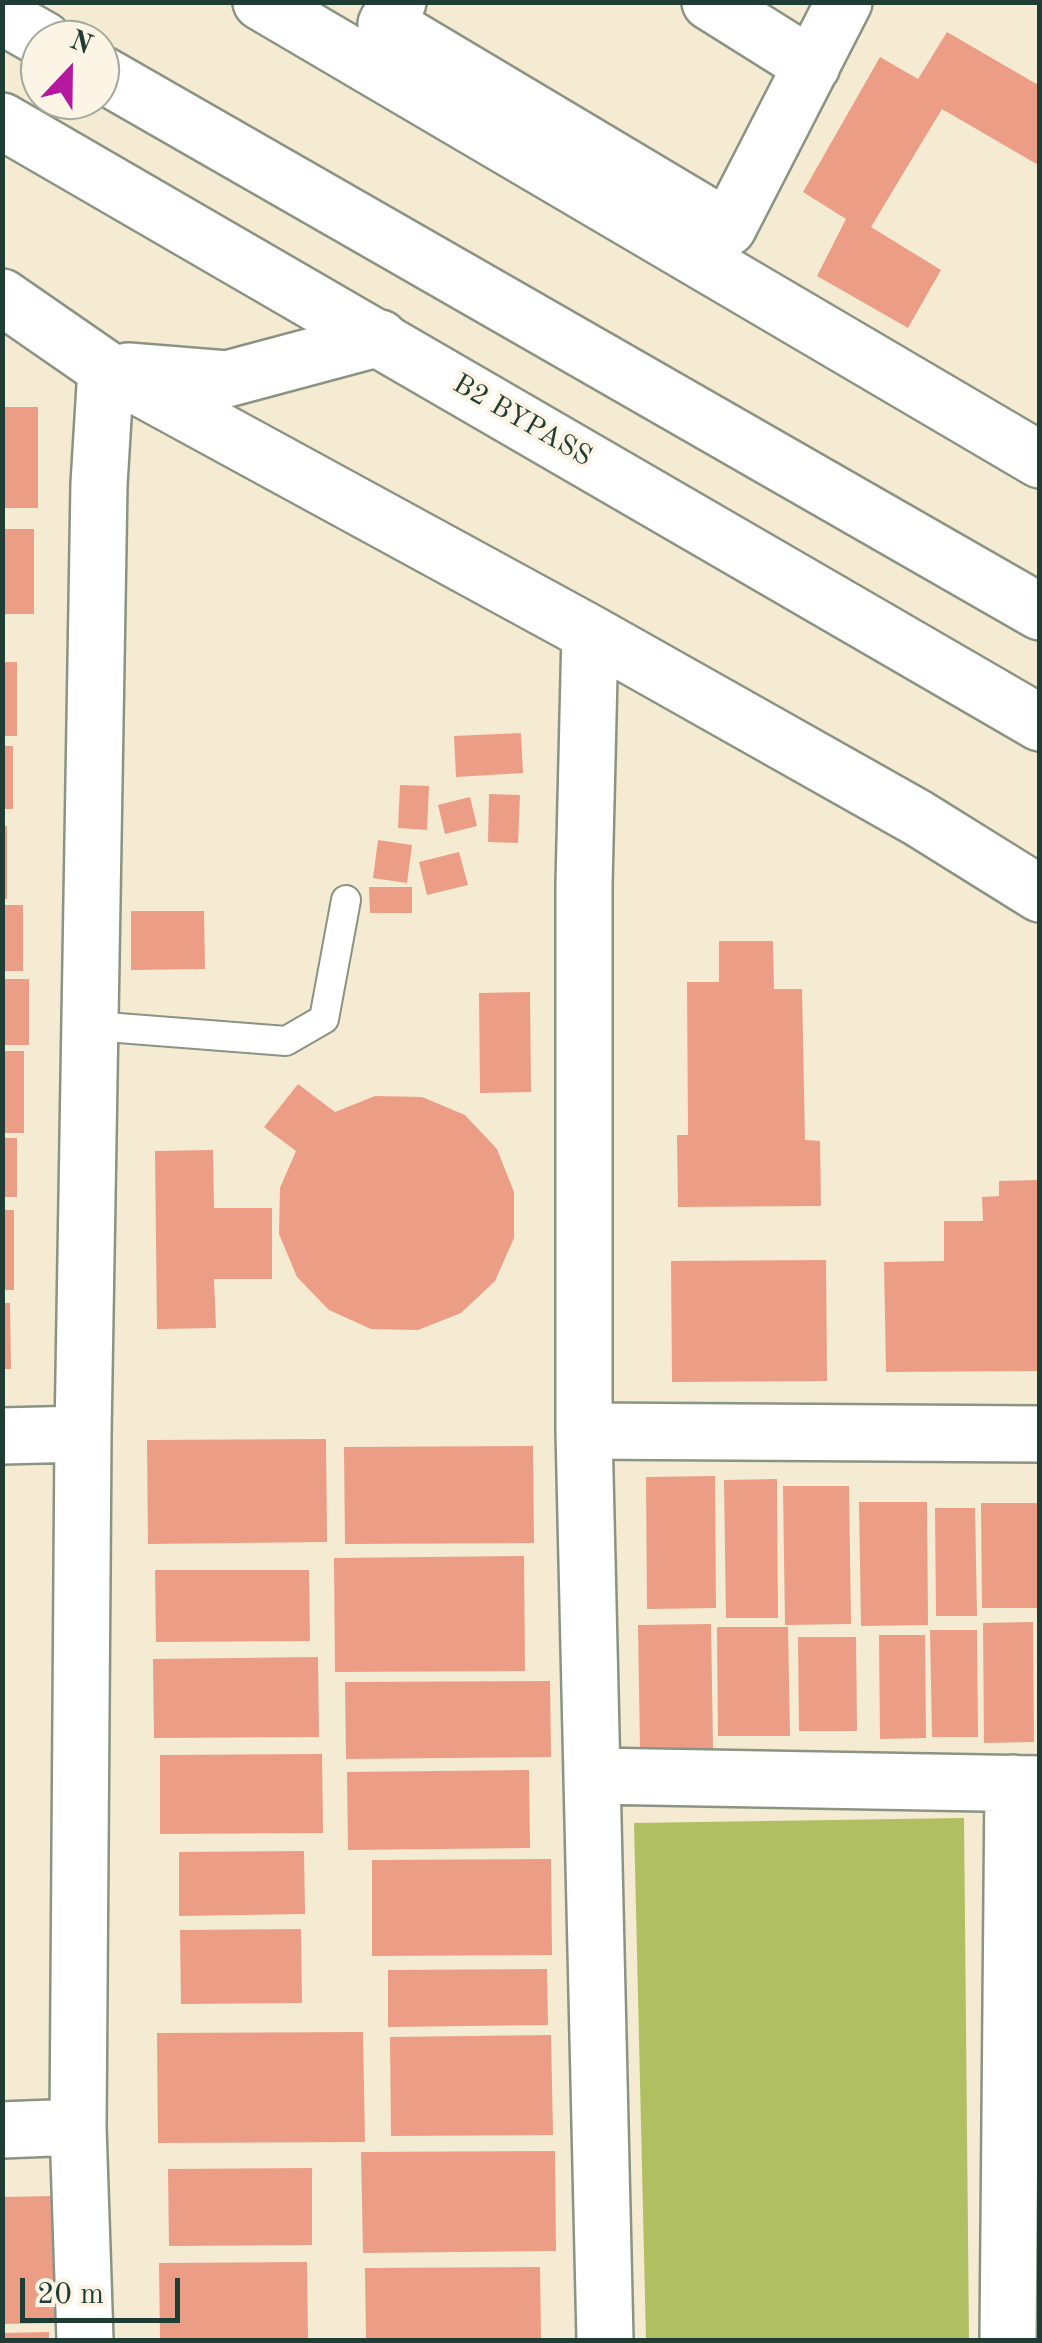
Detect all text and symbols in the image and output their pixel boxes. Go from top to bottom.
north arrow [20,20,120,120]
text: N [65,27,96,61]
street label: B2 BYPASS [446,368,598,474]
scale bar [25,2258,185,2320]
text: 20 m [37,2280,104,2310]

